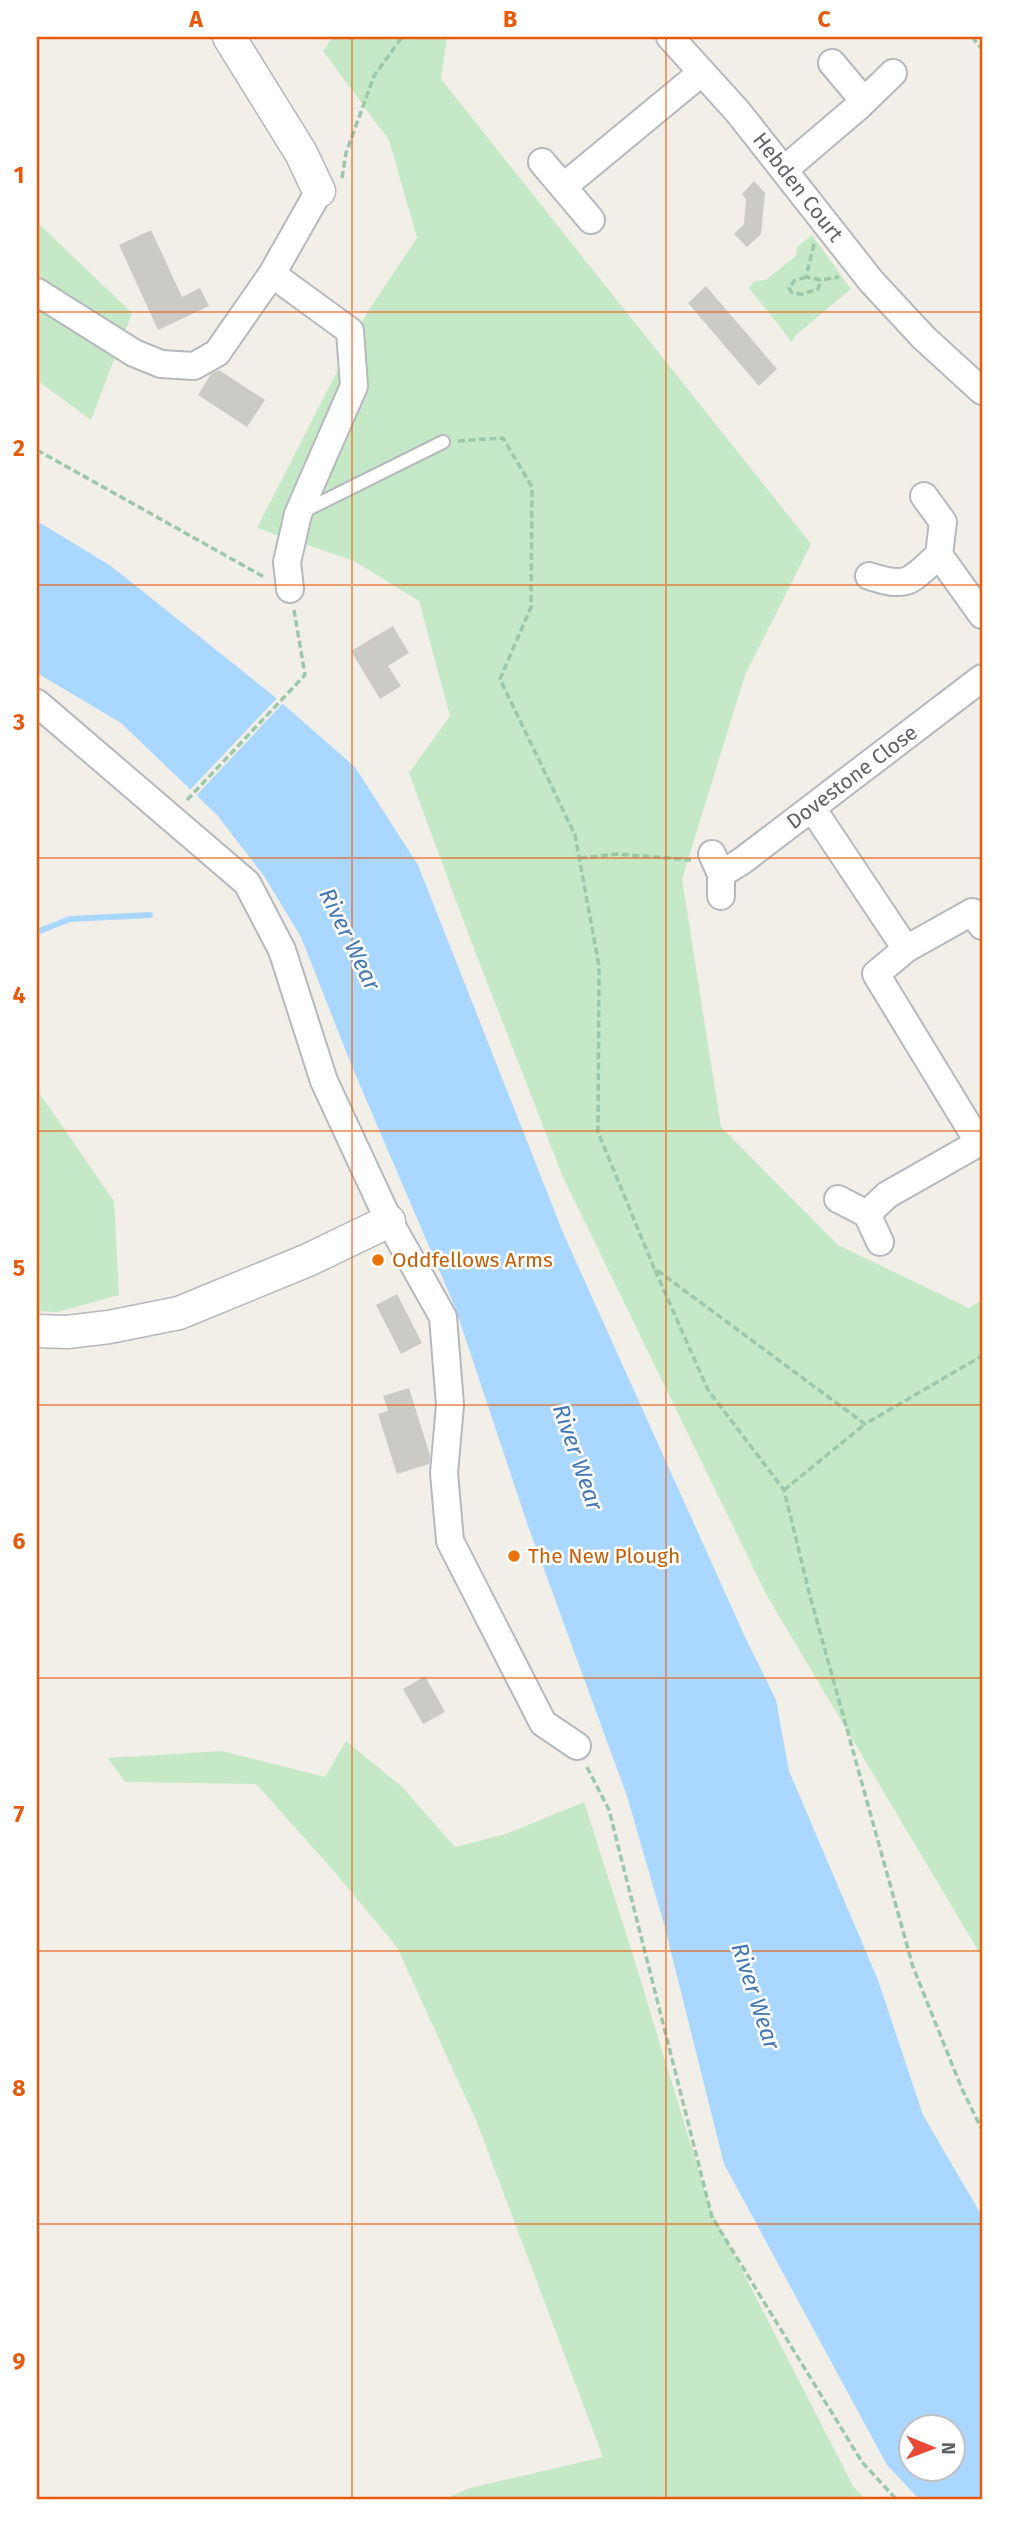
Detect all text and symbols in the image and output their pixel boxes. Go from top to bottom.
text: A [188,5,203,33]
text: B [503,5,517,33]
text: C [817,5,831,33]
street label: Hebden Court [747,127,849,247]
text: 1 [14,161,24,189]
text: 2 [13,434,25,462]
text: 3 [12,708,25,736]
street label: Dovestone Close [781,719,923,835]
water label: River Wear [313,883,387,996]
text: 4 [13,981,26,1009]
place label: Oddfellows Arms [392,1247,553,1273]
marker: Oddfellows Arms [370,1252,386,1268]
text: 5 [13,1254,25,1282]
water label: River Wear [547,1400,610,1515]
text: 6 [13,1527,26,1555]
place label: The New Plough [528,1543,680,1569]
marker: The New Plough [506,1548,522,1564]
text: 7 [14,1800,25,1828]
water label: River Wear [726,1939,787,2054]
text: 8 [12,2074,26,2102]
text: 9 [13,2347,26,2375]
north arrow [897,2414,967,2484]
text: N [937,2442,960,2455]

